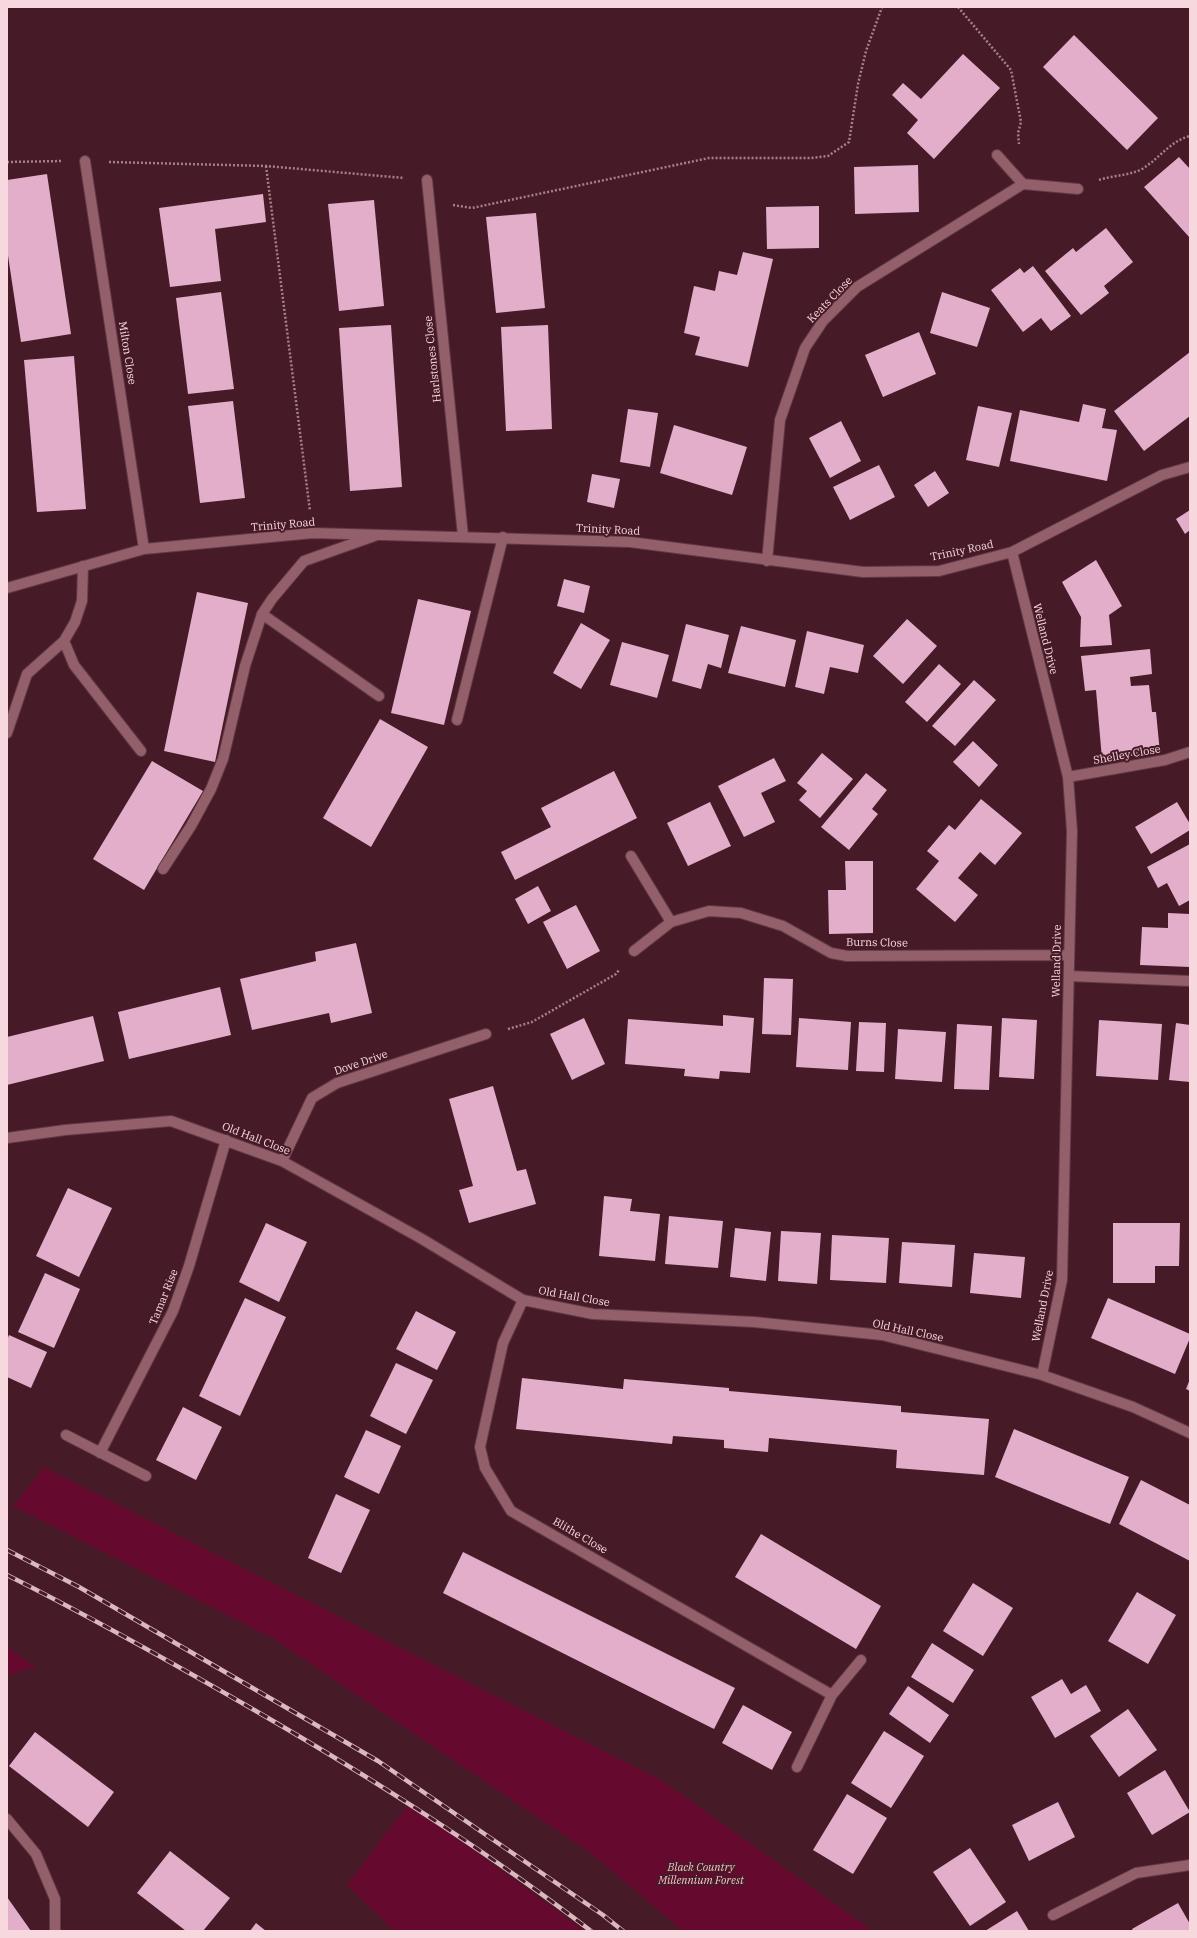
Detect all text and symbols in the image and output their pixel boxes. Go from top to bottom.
street label: Keats Close [805,274,855,326]
street label: Harlstones Close [422,315,444,403]
street label: Milton Close [115,320,139,386]
street label: Trinity Road [250,516,316,534]
street label: Trinity Road [576,522,640,538]
street label: Trinity Road [929,538,995,564]
street label: Welland Drive [1030,602,1060,676]
street label: Shelley Close [1092,743,1162,767]
street label: Welland Drive [1050,925,1064,997]
street label: Burns Close [846,936,908,950]
street label: Dove Drive [332,1048,390,1078]
street label: Old Hall Close [220,1120,292,1158]
street label: Tamar Rise [147,1267,181,1327]
street label: Welland Drive [1030,1269,1056,1343]
street label: Old Hall Close [537,1284,611,1310]
street label: Old Hall Close [871,1317,945,1345]
street label: Blithe Close [550,1515,610,1557]
park label: Black Country Millennium Forest [658,1861,744,1887]

